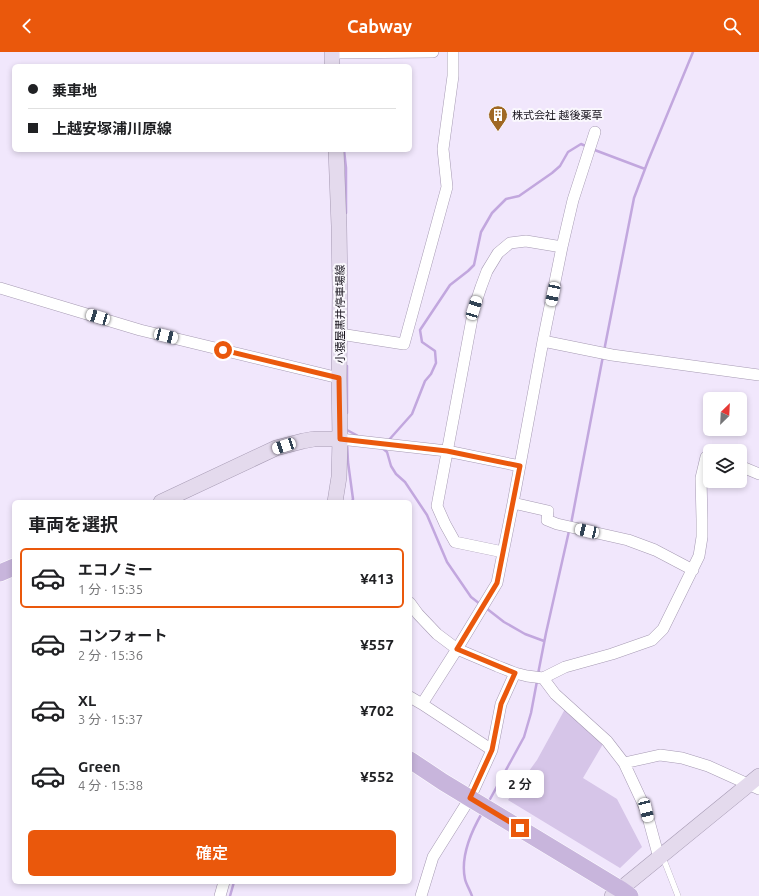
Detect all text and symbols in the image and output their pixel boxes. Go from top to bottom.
icon: back [16,15,38,37]
icon: search [721,15,743,37]
text: Cabway [347,16,412,36]
text: 乗車地 [52,82,97,99]
building icon: 株式会社 越後薬草 [487,104,509,132]
place label: 株式会社 越後薬草 [512,109,603,121]
text: 上越安塚浦川原線 [52,120,172,137]
street label: 小猿屋黒井停車場線 [334,265,346,364]
car [545,281,561,307]
car [465,295,483,321]
car [85,308,111,326]
car [153,327,179,345]
route start [214,341,232,359]
north arrow [703,392,747,436]
map controls [703,392,747,488]
car [271,437,297,455]
button: layers [703,444,747,488]
text: 車両を選択 [28,514,118,534]
car [574,522,600,540]
icon: car [30,560,66,596]
text: エコノミー [78,561,153,578]
text: ¥413 [360,570,394,587]
text: 1 分 · 15:35 [78,582,143,596]
icon: car [30,626,66,662]
text: コンフォート [78,627,168,644]
text: ¥557 [360,636,394,653]
text: 2 分 · 15:36 [78,648,143,662]
icon: car [30,692,66,728]
text: XL [78,692,96,709]
text: ¥702 [360,702,394,719]
text: 3 分 · 15:37 [78,712,143,726]
icon: car [30,758,66,794]
text: Green [78,758,120,775]
text: ¥552 [360,768,394,785]
callout: 2 分 [496,770,544,798]
text: 2 分 [508,777,532,791]
text: 4 分 · 15:38 [78,778,143,792]
car [637,797,655,823]
route end [511,819,529,837]
button: 確定 [28,830,396,876]

